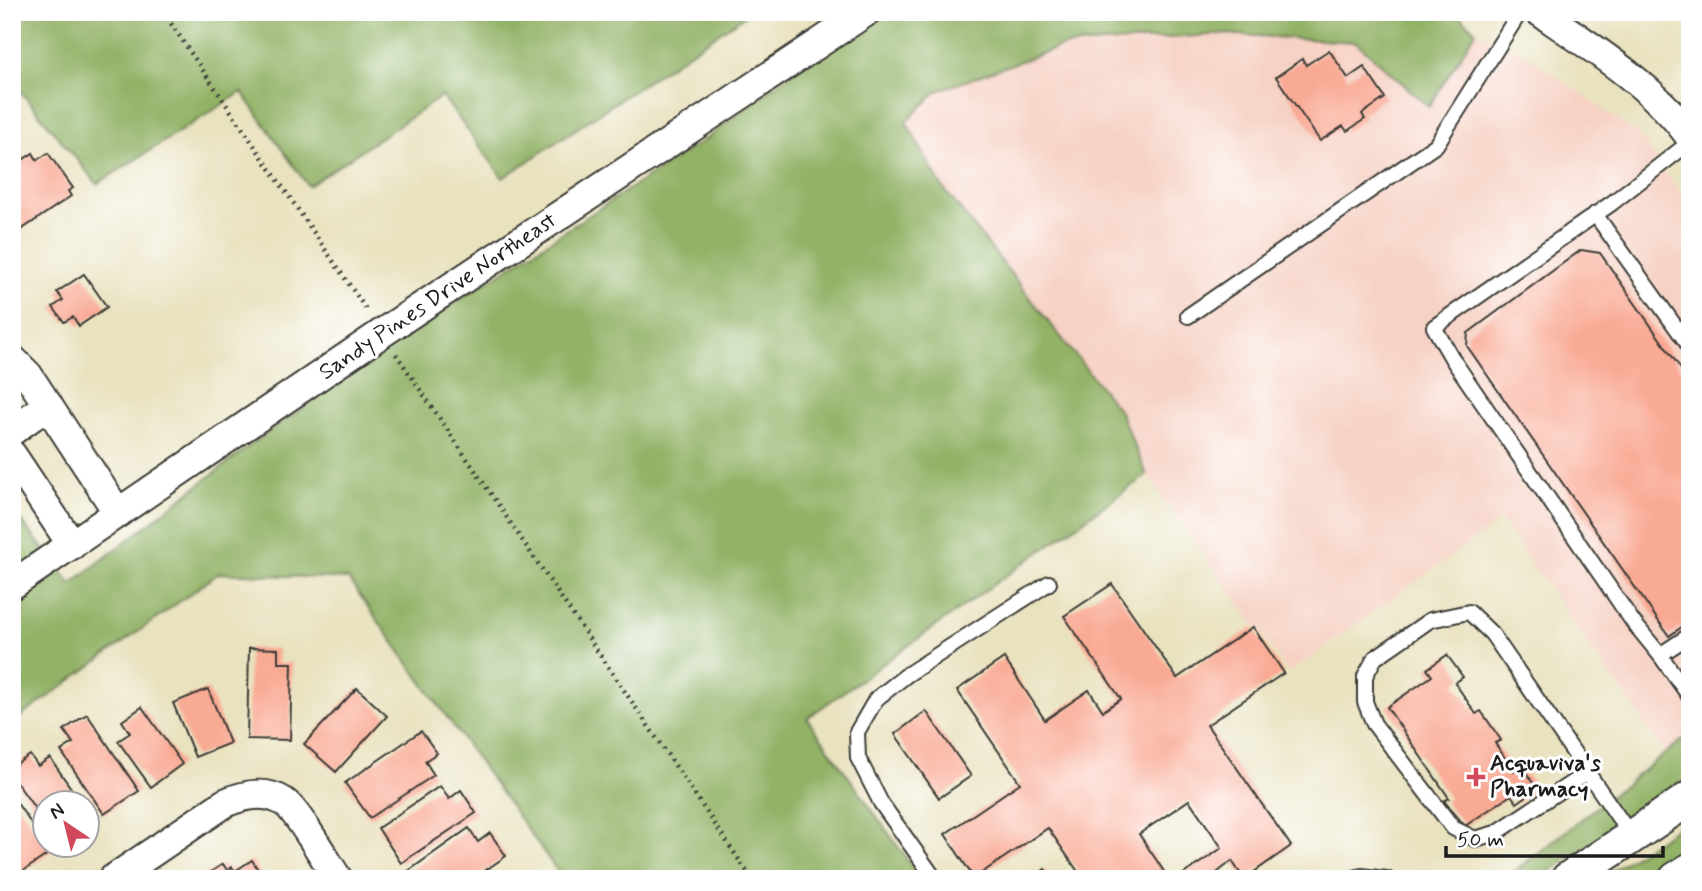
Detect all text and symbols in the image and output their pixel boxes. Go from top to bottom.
street label: Sandy Pines Drive Northeast [313,206,563,388]
place label: Acquaviva's Pharmacy [1490,749,1601,805]
marker: Acquaviva's Pharmacy [1468,769,1484,785]
north arrow [32,790,102,860]
text: N [45,797,69,825]
scale bar [1446,814,1664,858]
text: 50 m [1457,826,1504,854]

